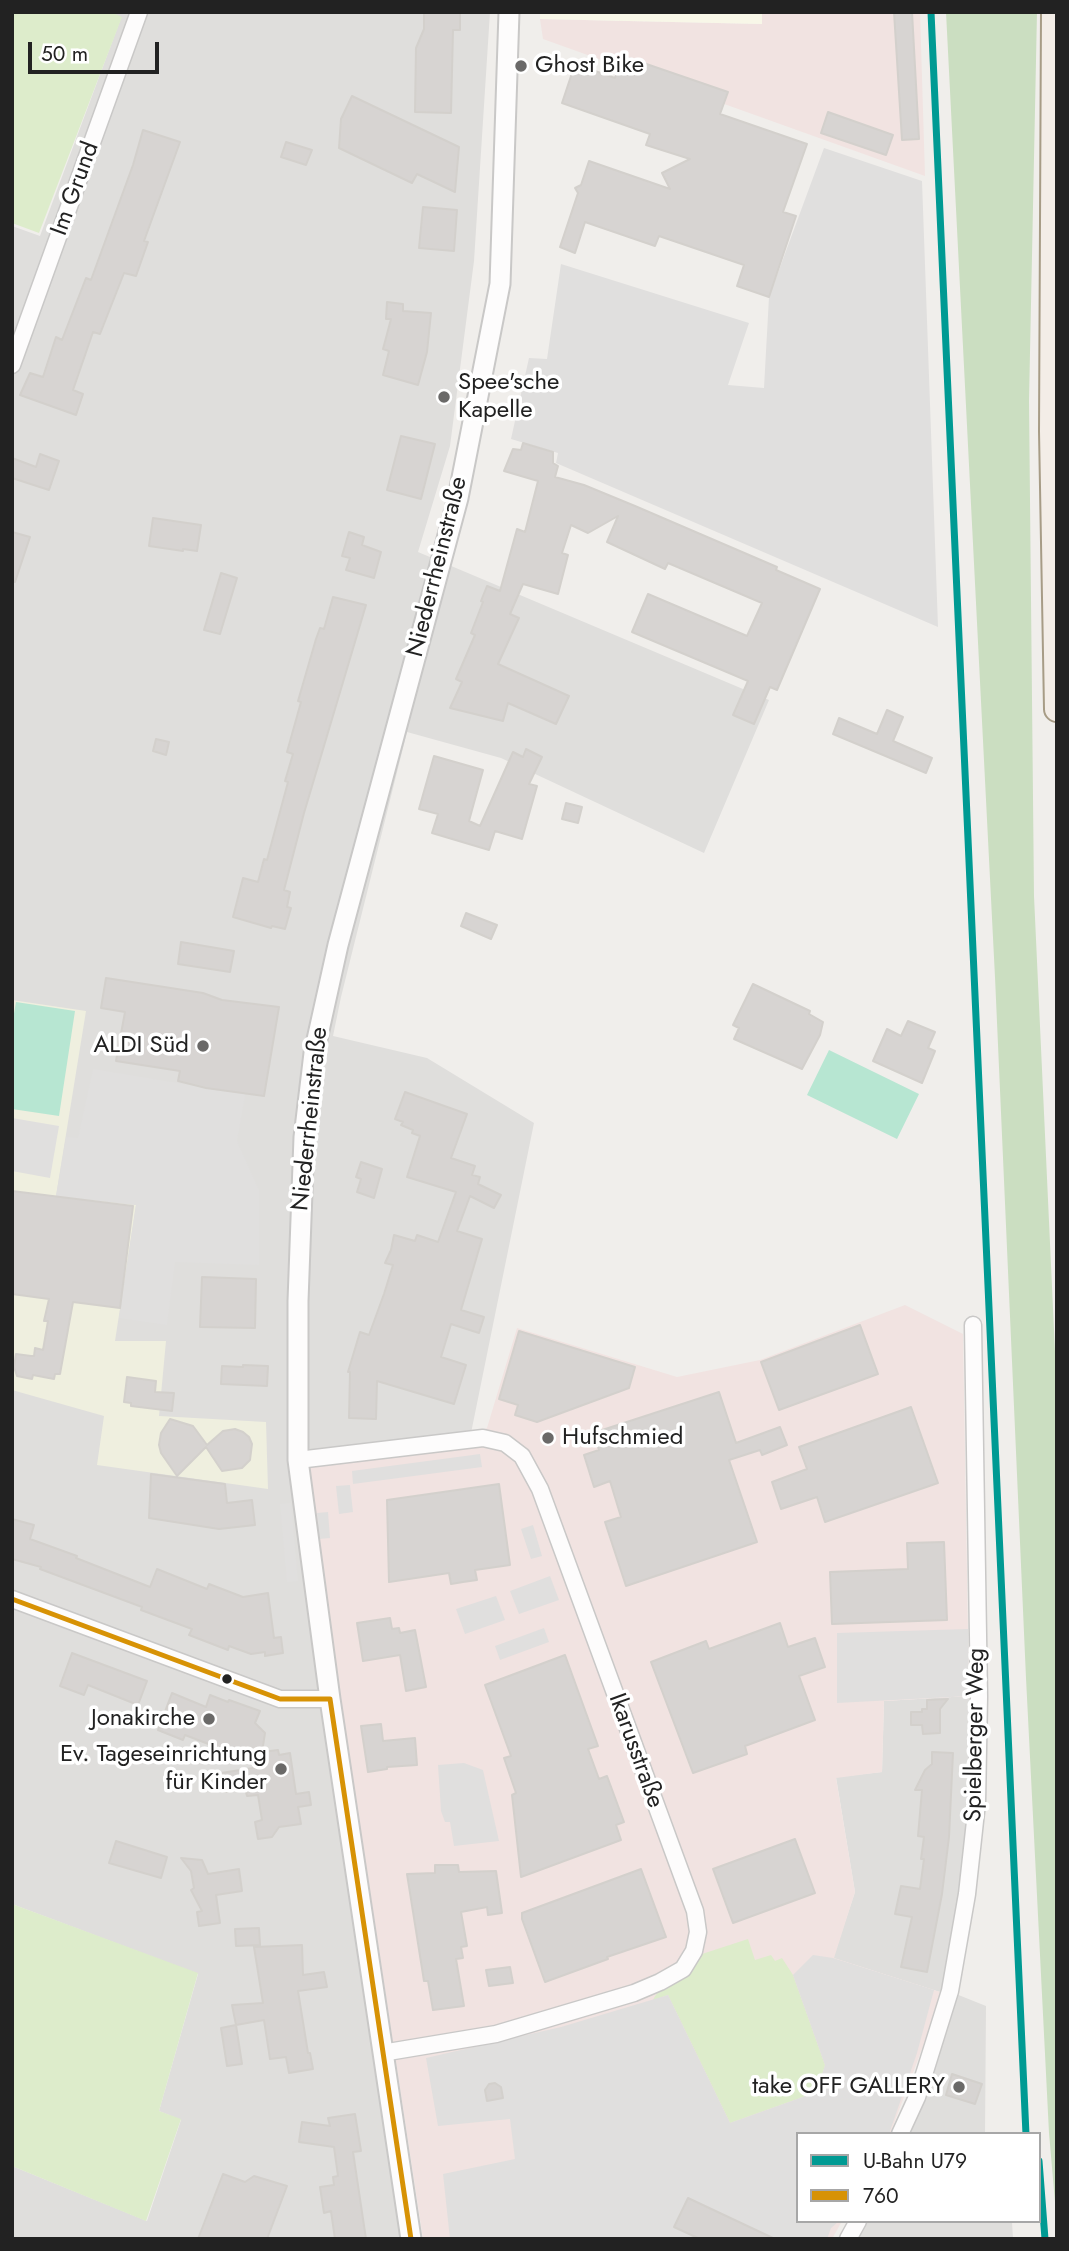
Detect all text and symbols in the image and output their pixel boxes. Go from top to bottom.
scale bar [32,28,163,72]
text: 50 m [41,39,88,69]
place label: Ghost Bike [535,52,644,80]
marker: Ghost Bike [513,58,529,74]
street label: Im Grund [46,138,106,240]
place label: Spee'sche Kapelle [458,369,559,425]
marker: Spee'sche Kapelle [436,389,452,405]
street label: Niederrheinstraße [402,474,474,660]
street label: Niederrheinstraße [287,1026,335,1212]
place label: ALDI Süd [94,1032,189,1060]
marker: ALDI Süd [195,1038,211,1054]
place label: Hufschmied [562,1424,683,1452]
marker: Hufschmied [540,1430,556,1446]
street label: Spielberger Weg [960,1648,992,1822]
unlabelled marker [220,1672,234,1686]
street label: Ikarusstraße [601,1690,669,1812]
place label: Jonakirche [91,1705,195,1733]
marker: Jonakirche [201,1711,217,1727]
place label: Ev. Tageseinrichtung für Kinder [60,1741,267,1797]
marker: Ev. Tageseinrichtung für Kinder [273,1761,289,1777]
place label: take OFF GALLERY [752,2073,945,2101]
marker: take OFF GALLERY [951,2079,967,2095]
legend [796,2132,1041,2223]
text: U-Bahn U79 [863,2146,967,2176]
text: 760 [863,2181,899,2211]

